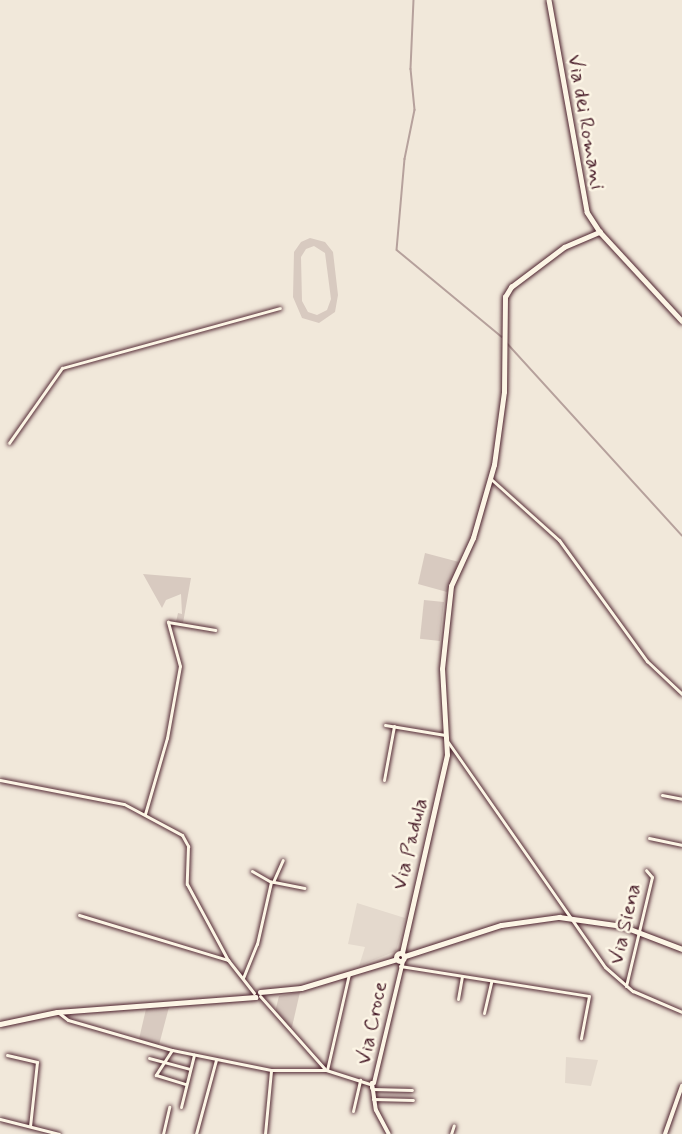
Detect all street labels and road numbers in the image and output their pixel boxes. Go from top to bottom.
street label: Via dei Romani [562,52,610,192]
street label: Via Padula [387,797,433,891]
street label: Via Siena [603,880,647,968]
street label: Via Croce [351,979,393,1067]

